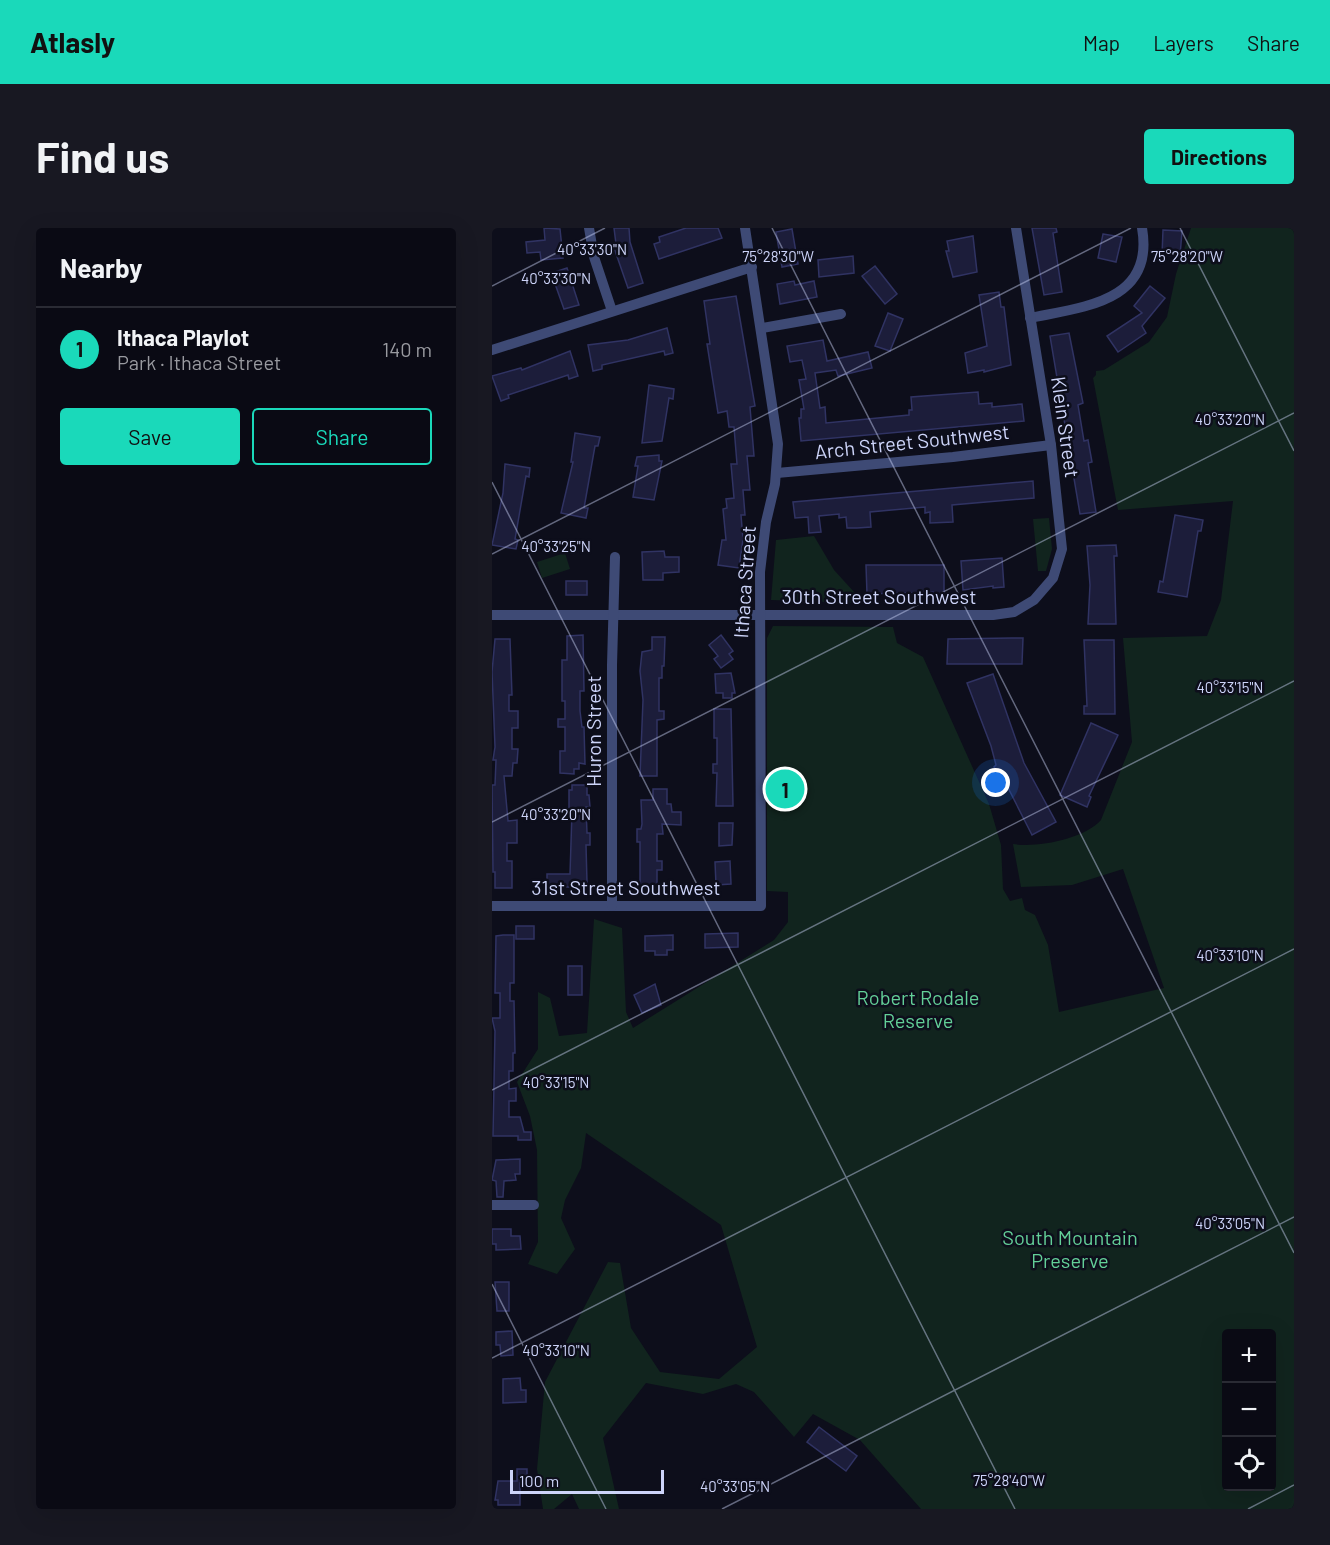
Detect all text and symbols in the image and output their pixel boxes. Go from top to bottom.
text: Atlasly [30,25,115,59]
text: Map [1083,30,1120,55]
text: Layers [1153,30,1214,55]
text: Share [1247,30,1300,55]
button: Directions [1144,129,1294,184]
text: Find us [36,131,169,181]
text: 40°33'30"N [557,240,627,258]
text: 75°28'30"W [742,247,814,265]
text: 75°28'20"W [1151,247,1223,265]
text: Nearby [60,252,142,283]
text: 40°33'30"N [521,269,591,287]
text: Ithaca Playlot [117,324,249,350]
text: 1 [76,337,83,361]
text: 140 m [382,337,432,361]
text: Park · Ithaca Street [117,350,281,374]
street label: Klein Street [1047,375,1085,479]
button: Save [60,408,240,465]
button: Share [252,408,432,465]
text: 40°33'20"N [1195,410,1265,428]
street label: Arch Street Southwest [813,419,1010,463]
street label: Ithaca Street [728,525,760,639]
text: 40°33'25"N [521,537,591,555]
street label: 30th Street Southwest [782,584,976,608]
street label: Huron Street [581,675,605,787]
text: 40°33'15"N [1197,678,1263,696]
pin: 1 [766,766,804,812]
your location [981,768,1010,797]
text: 40°33'20"N [521,805,591,823]
street label: 31st Street Southwest [531,875,721,899]
text: 40°33'10"N [1196,946,1264,964]
park label: Robert Rodale Reserve [857,985,979,1032]
text: 40°33'15"N [523,1073,589,1091]
text: 40°33'05"N [1195,1214,1265,1232]
park label: South Mountain Preserve [1002,1225,1138,1272]
map controls [1222,1329,1276,1491]
button: + [1222,1329,1276,1383]
text: 40°33'10"N [522,1341,590,1359]
button: − [1222,1383,1276,1437]
button: locate [1222,1437,1276,1491]
scale bar [510,1467,664,1494]
text: 100 m [519,1471,559,1490]
text: 75°28'40"W [973,1471,1045,1489]
text: 40°33'05"N [700,1477,770,1495]

